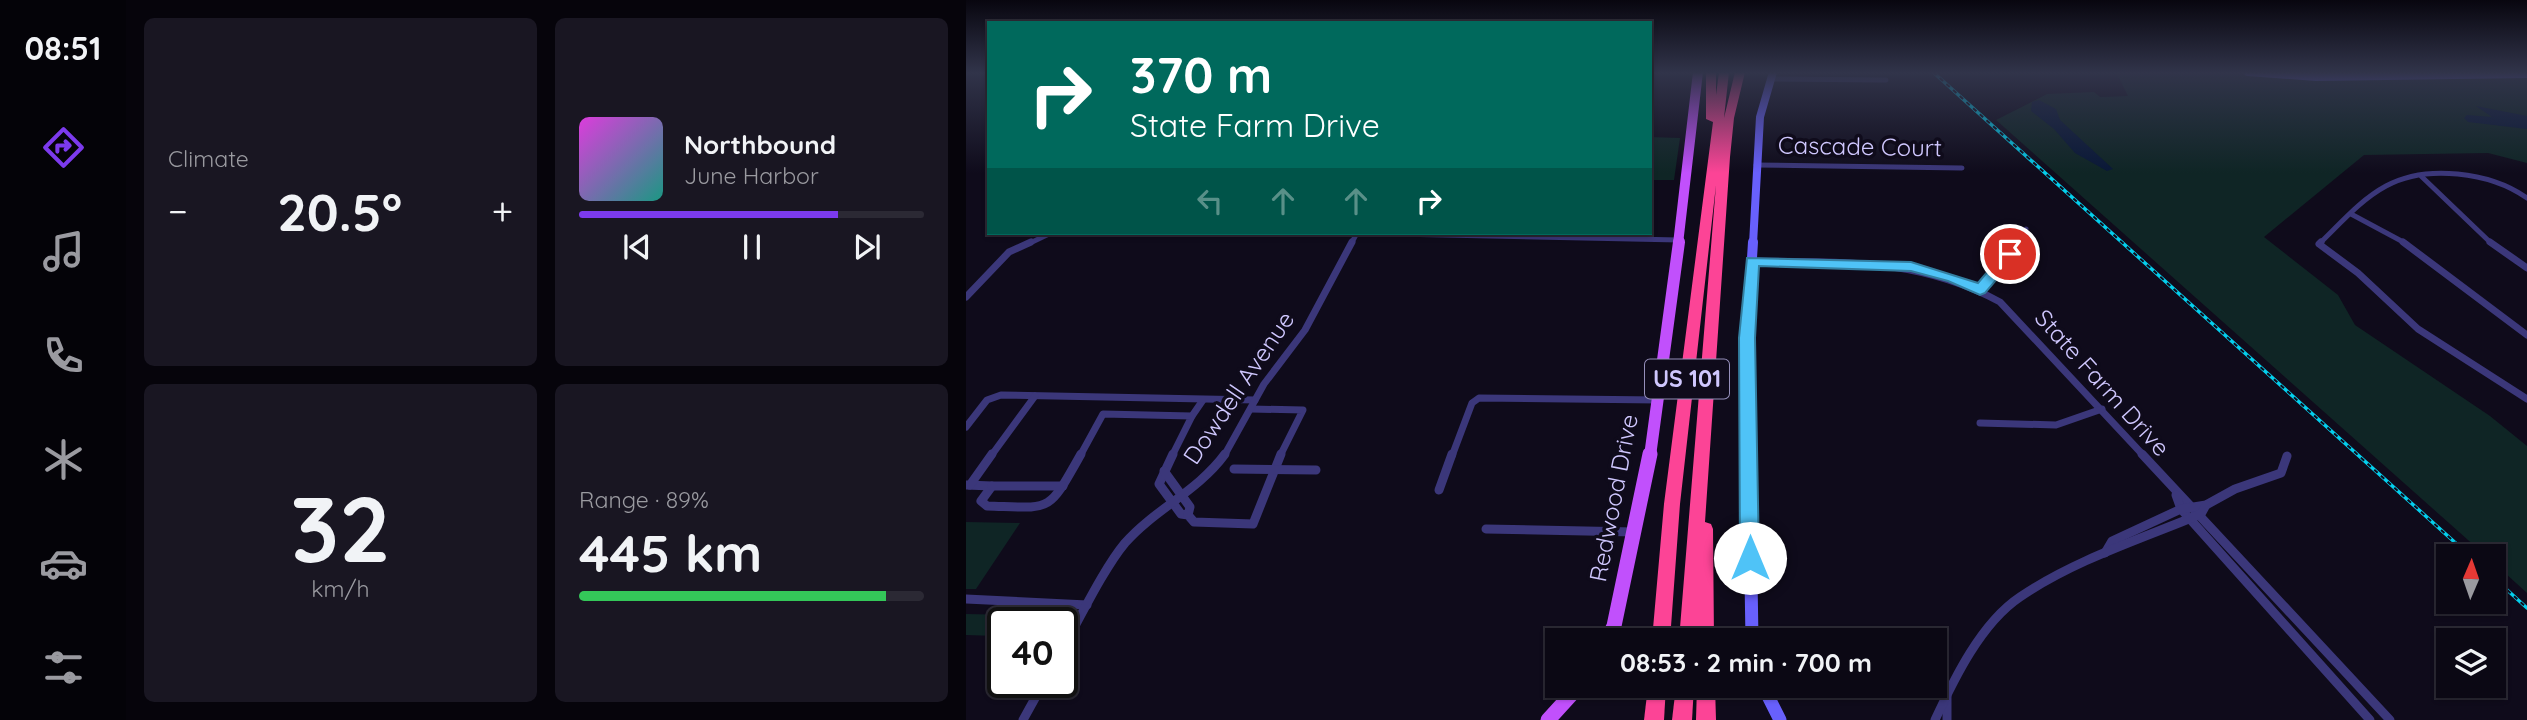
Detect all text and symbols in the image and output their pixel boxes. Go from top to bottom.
text: 08:51 [25,28,101,68]
text: 370 m [1130,44,1272,105]
icon: right [1015,49,1106,140]
text: State Farm Drive [1130,105,1380,145]
icon: directions [39,123,88,172]
text: Northbound [684,128,836,161]
street label: Cascade Court [1778,130,1942,162]
text: Climate [168,144,249,173]
text: June Harbor [684,161,819,190]
text: 20.5° [277,179,402,244]
icon: left [1191,182,1229,220]
icon: ahead [1264,182,1302,220]
icon: ahead [1337,182,1375,220]
icon: right [1410,182,1448,220]
text: − [168,187,188,235]
text: + [492,187,513,235]
pin [1980,224,2040,284]
icon: music [39,227,88,276]
icon: previous [618,228,656,266]
icon: pause [733,228,771,266]
icon: next [848,228,886,266]
icon: arrive [1991,235,2029,273]
street label: State Farm Drive [2029,303,2177,462]
street label: Dowdell Avenue [1176,305,1300,470]
icon: phone [39,331,88,380]
road number: US 101 [1645,360,1729,398]
street label: Redwood Drive [1582,412,1644,584]
icon: climate [39,435,88,484]
text: 32 [290,471,391,585]
text: Range · 89% [579,485,709,514]
text: 445 km [579,520,762,585]
position arrow [1713,521,1787,595]
icon: car [39,539,88,588]
north arrow [2436,544,2506,614]
map controls [2436,544,2506,698]
text: km/h [311,574,370,603]
speed limit sign: 40 [987,607,1078,698]
button: layers [2436,628,2506,698]
icon: filters [39,643,88,692]
text: 08:53 · 2 min · 700 m [1620,646,1872,679]

